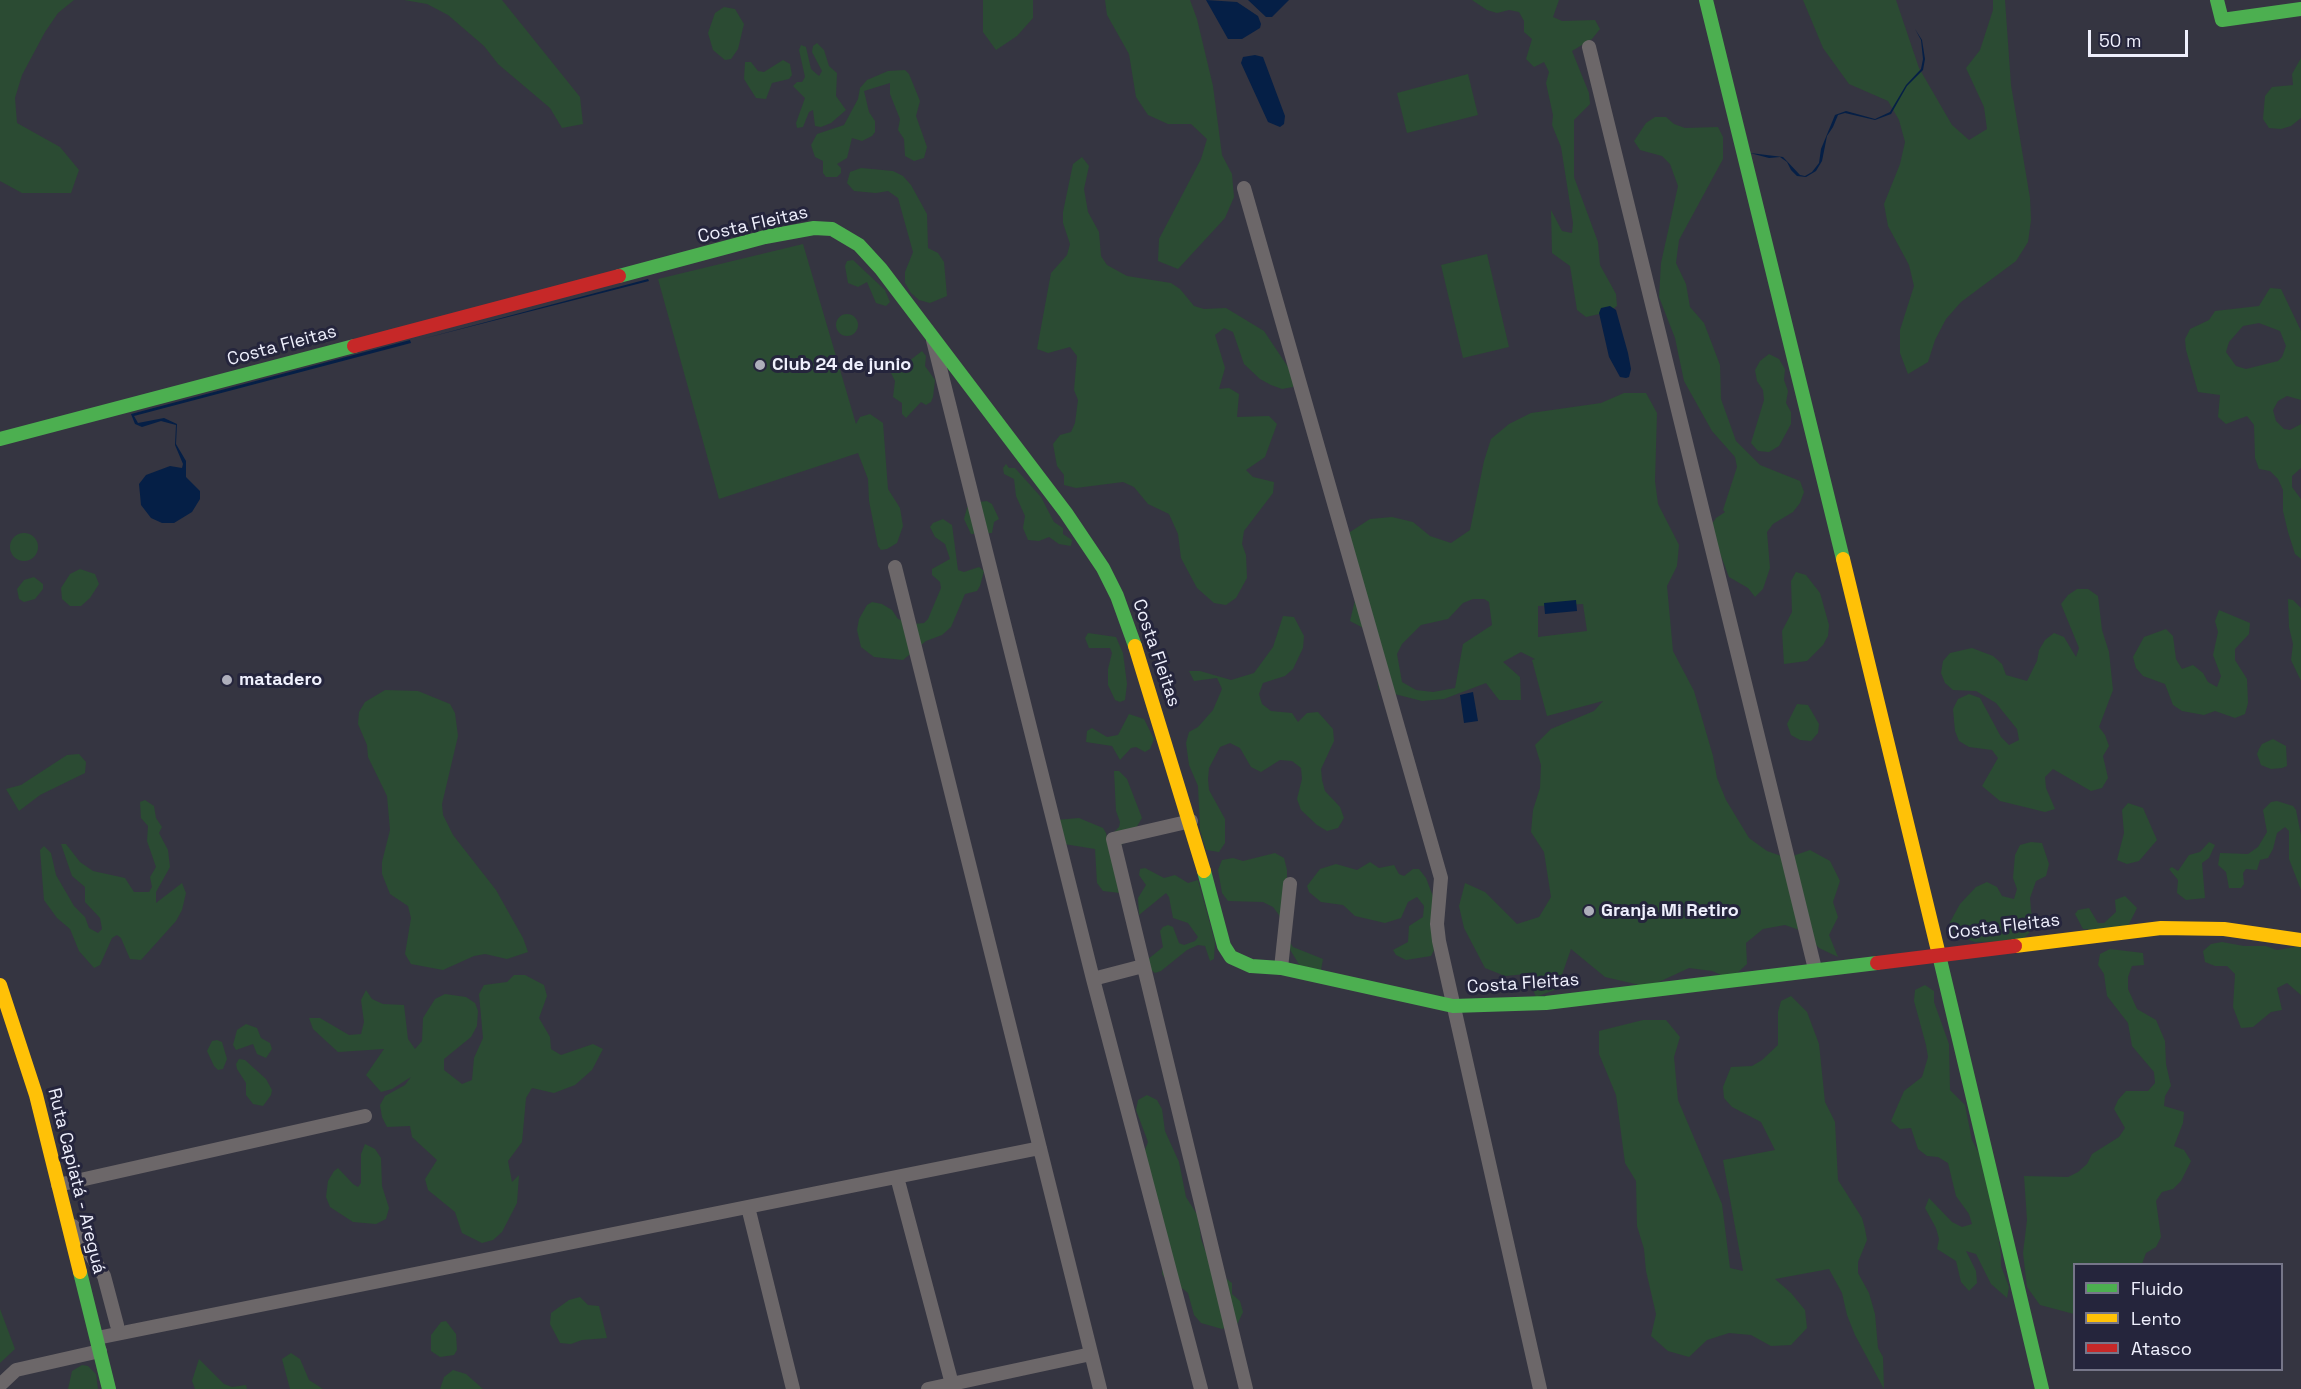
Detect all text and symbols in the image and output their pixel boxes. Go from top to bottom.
scale bar [2091,18,2192,56]
text: 50 m [2099,29,2141,52]
street label: Costa Fleitas [696,202,810,248]
street label: Costa Fleitas [225,321,339,371]
place label: Club 24 de junio [772,354,911,376]
marker: Club 24 de junio [753,358,767,372]
street label: Costa Fleitas [1127,596,1185,710]
place label: matadero [239,669,322,691]
marker: matadero [220,673,234,687]
place label: Granja Mi Retiro [1601,900,1739,922]
marker: Granja Mi Retiro [1582,904,1596,918]
street label: Costa Fleitas [1947,909,2061,945]
street label: Costa Fleitas [1466,969,1580,999]
street label: Ruta Capiatá - Areguá [42,1086,110,1276]
legend [2073,1263,2283,1371]
text: Fluido [2131,1277,2183,1300]
text: Lento [2131,1307,2181,1330]
text: Atasco [2131,1337,2192,1360]

